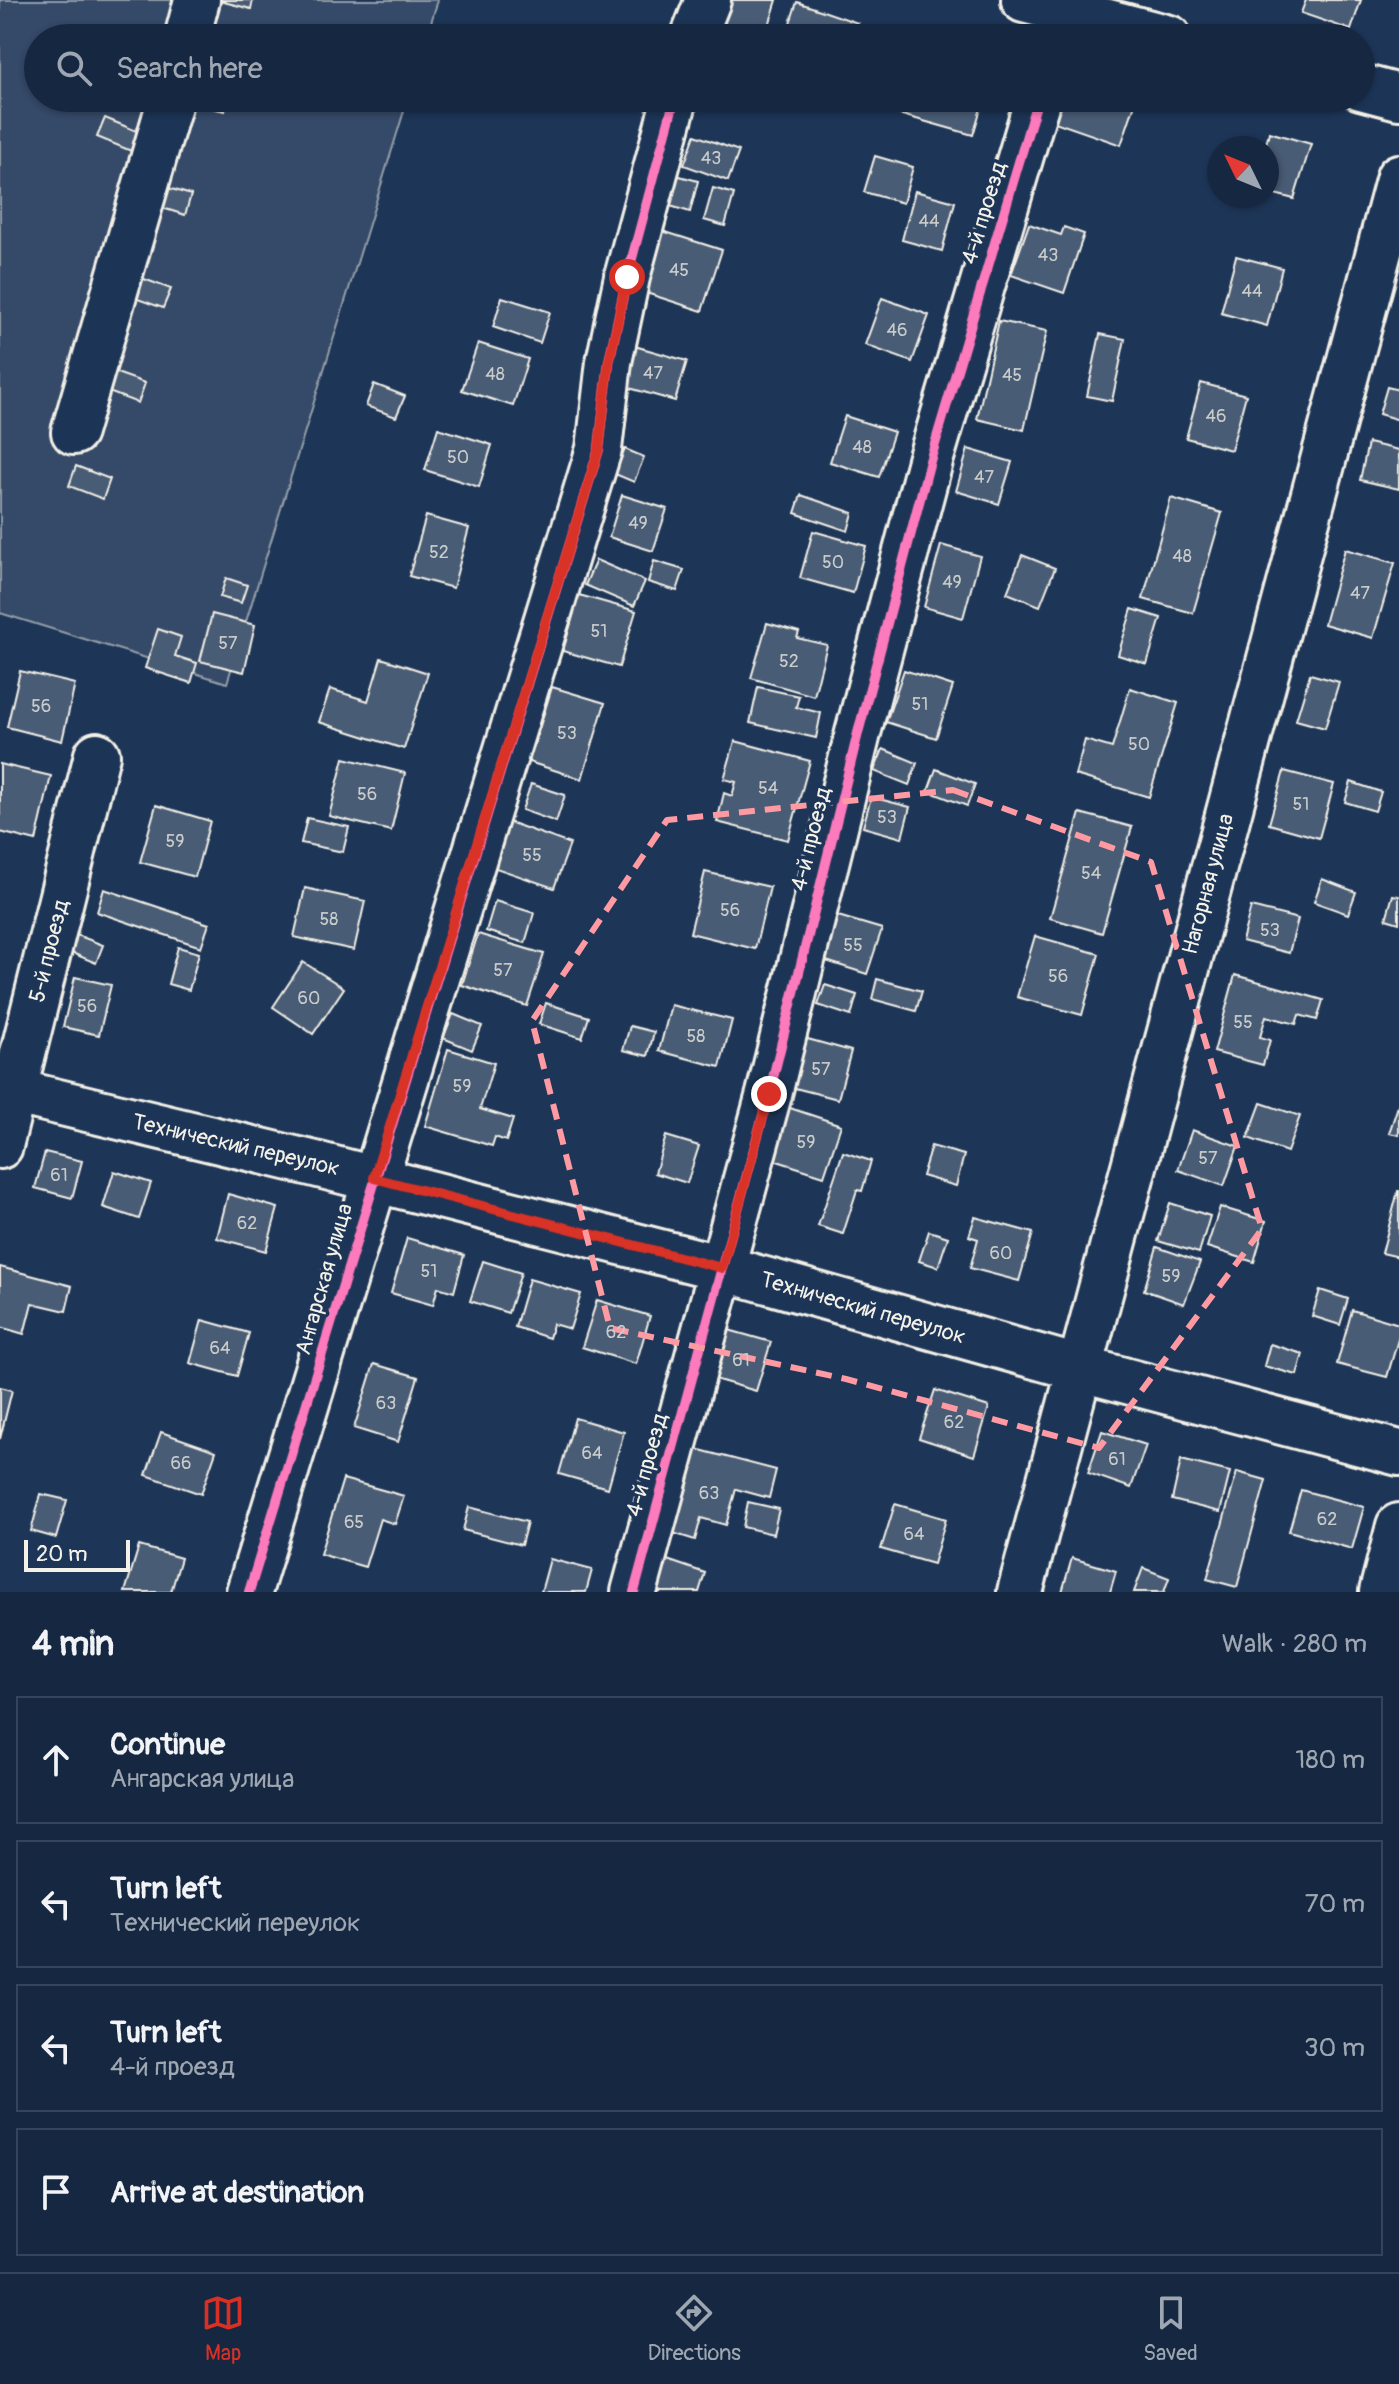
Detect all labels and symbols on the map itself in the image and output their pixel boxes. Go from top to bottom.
north arrow [1207,136,1279,208]
house number: 43 [701,147,721,170]
street label: 4-й проезд [955,158,1013,268]
house number: 44 [919,210,940,233]
house number: 43 [1038,244,1058,267]
route start [609,259,645,295]
house number: 45 [669,259,689,282]
house number: 44 [1242,280,1263,303]
house number: 46 [887,319,907,342]
house number: 47 [643,362,663,385]
house number: 48 [485,363,505,386]
house number: 45 [1002,364,1022,387]
house number: 46 [1206,405,1226,428]
house number: 48 [852,436,872,459]
house number: 50 [447,446,469,469]
house number: 47 [974,466,994,489]
house number: 49 [628,512,648,535]
house number: 52 [429,541,449,564]
house number: 48 [1172,545,1192,568]
house number: 50 [822,551,844,574]
house number: 49 [942,571,962,594]
house number: 47 [1350,582,1370,605]
house number: 51 [591,620,607,643]
house number: 57 [218,632,238,655]
house number: 52 [779,650,799,673]
house number: 51 [912,693,928,716]
house number: 56 [31,695,51,718]
house number: 53 [557,722,577,745]
house number: 50 [1128,733,1150,756]
house number: 54 [758,777,779,800]
house number: 56 [357,783,377,806]
street label: 4-й проезд [785,784,837,894]
house number: 51 [1293,793,1309,816]
house number: 53 [877,806,897,829]
street label: Нагорная улица [1176,810,1240,958]
house number: 59 [165,830,185,853]
house number: 55 [522,844,542,867]
house number: 54 [1081,862,1102,885]
street label: 5-й проезд [23,897,75,1005]
house number: 56 [720,899,740,922]
house number: 58 [320,908,338,931]
house number: 53 [1260,919,1280,942]
house number: 55 [843,934,863,957]
house number: 57 [493,959,513,982]
house number: 56 [1048,965,1068,988]
house number: 60 [298,987,320,1010]
house number: 56 [77,995,97,1018]
house number: 55 [1233,1011,1253,1034]
house number: 58 [687,1025,705,1048]
house number: 57 [811,1058,831,1081]
house number: 59 [452,1075,472,1098]
route end [751,1076,787,1112]
street label: Технический переулок [130,1108,342,1182]
house number: 59 [796,1131,816,1154]
house number: 57 [1198,1147,1218,1170]
house number: 61 [50,1164,68,1187]
street label: Ангарская улица [289,1200,359,1358]
house number: 62 [237,1212,257,1235]
house number: 60 [990,1242,1012,1265]
house number: 51 [421,1260,437,1283]
street label: Технический переулок [757,1265,969,1351]
house number: 59 [1161,1265,1181,1288]
house number: 62 [606,1321,626,1344]
house number: 64 [210,1337,231,1360]
house number: 61 [732,1349,750,1372]
house number: 63 [376,1392,396,1415]
street label: 4-й проезд [620,1410,674,1520]
house number: 62 [944,1411,964,1434]
house number: 64 [582,1442,603,1465]
house number: 61 [1108,1448,1126,1471]
house number: 66 [171,1452,191,1475]
house number: 63 [699,1482,719,1505]
house number: 62 [1317,1508,1337,1531]
house number: 65 [344,1511,364,1534]
house number: 64 [904,1523,925,1546]
scale bar [24,1536,130,1572]

